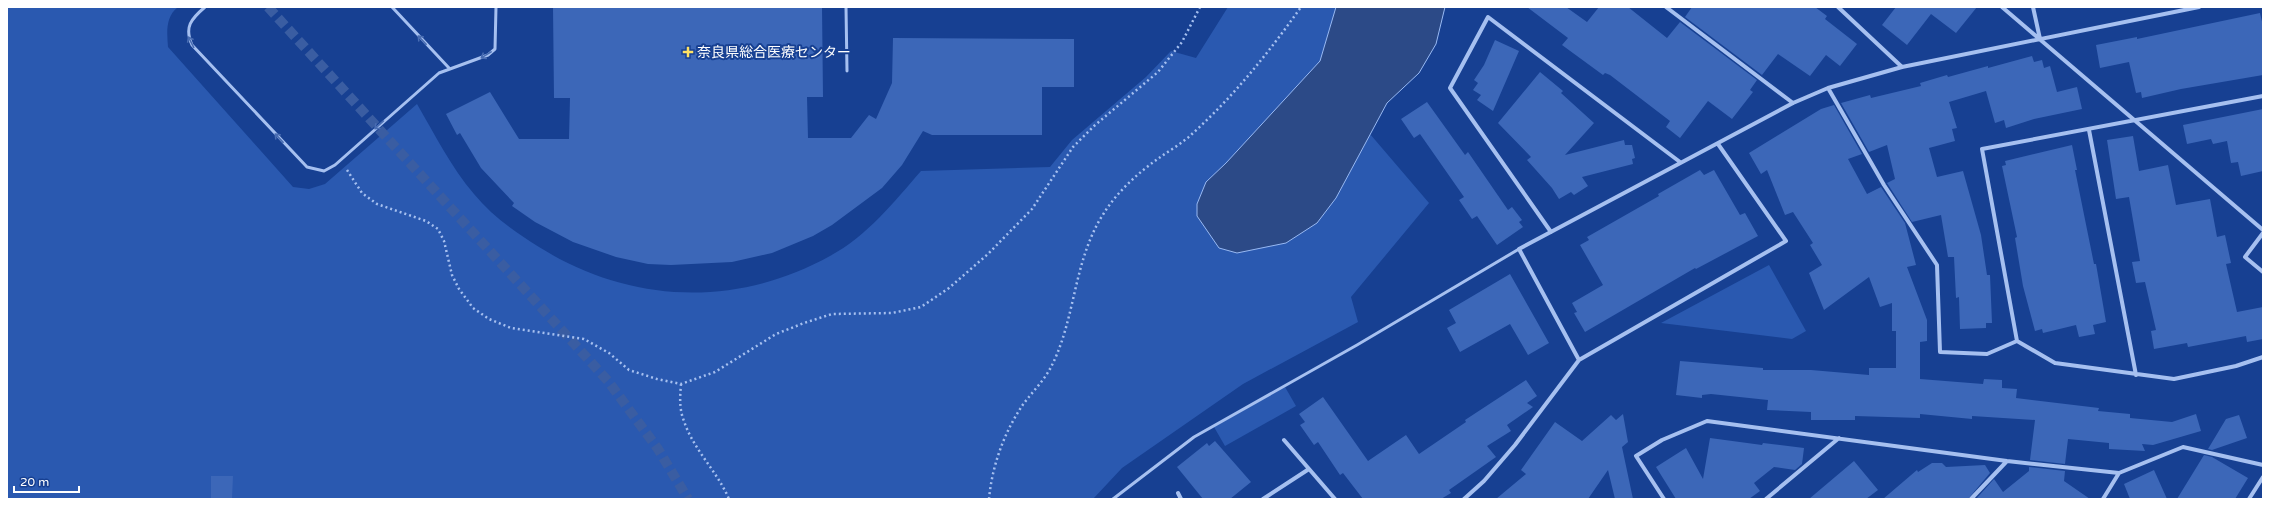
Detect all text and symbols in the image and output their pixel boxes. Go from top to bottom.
one-way arrow [417,35,427,45]
one-way arrow [187,36,195,48]
place label: 奈良県総合医療センター [697,44,851,61]
marker: 奈良県総合医療センター [682,46,694,58]
one-way arrow [480,52,492,60]
one-way arrow [374,120,384,130]
one-way arrow [274,133,284,143]
scale bar [14,468,79,494]
text: 20 m [20,475,49,489]

